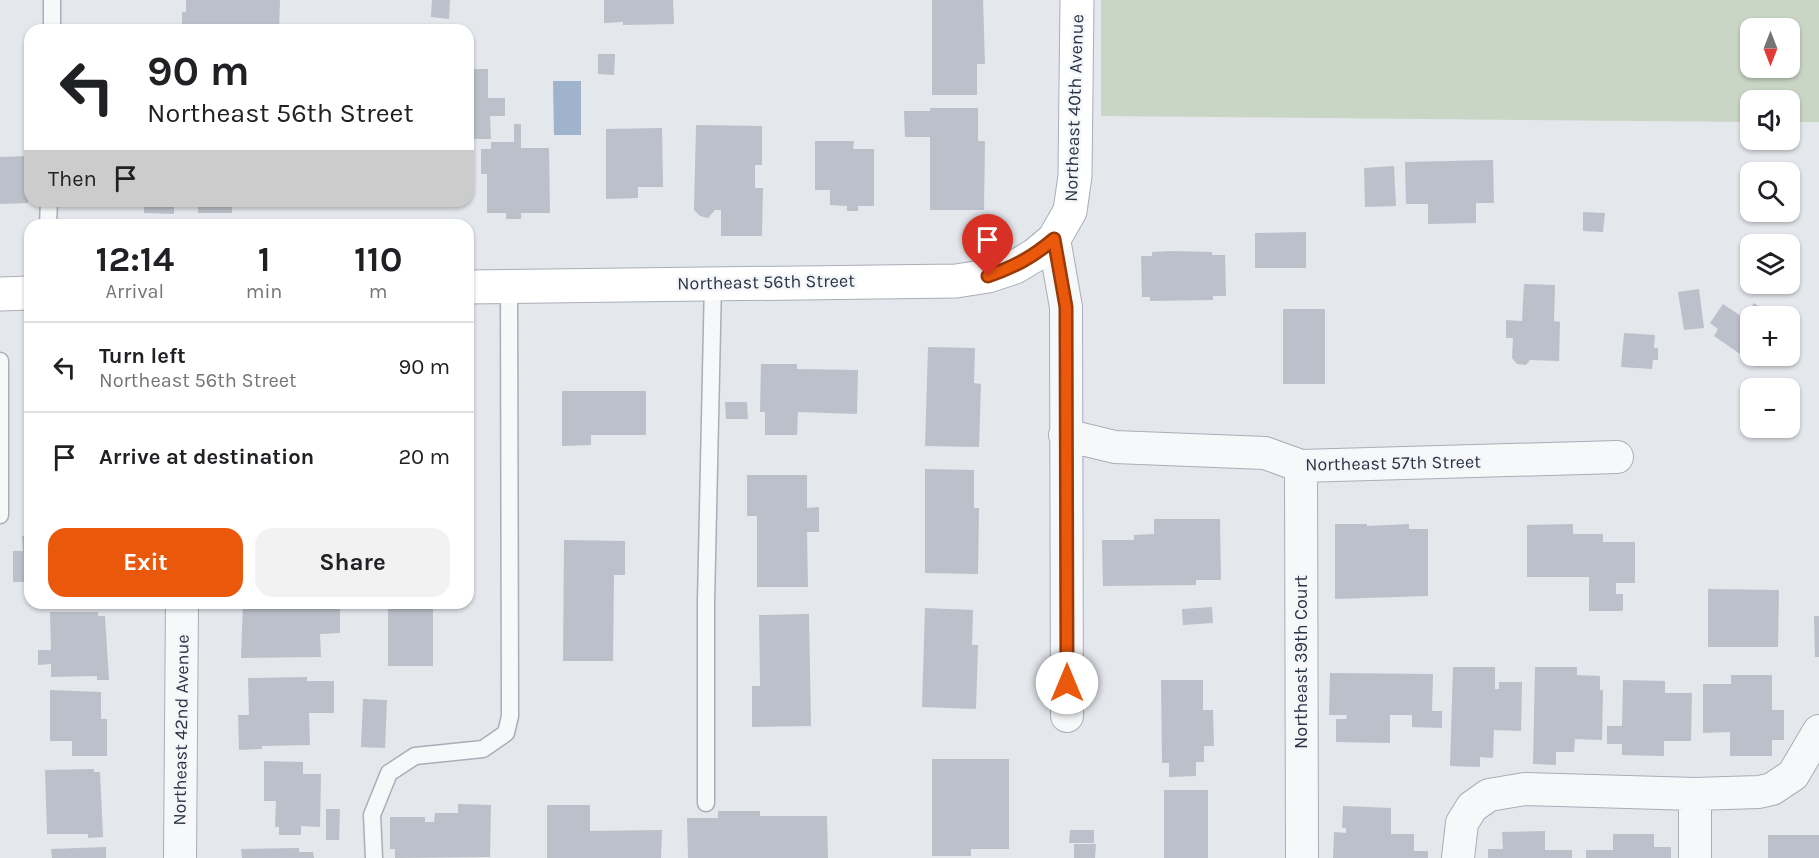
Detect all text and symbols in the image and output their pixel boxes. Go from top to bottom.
street label: Northeast 40th Avenue [1060,14,1088,202]
north arrow [1740,18,1800,78]
map controls [1740,18,1800,438]
text: 90 m [147,46,250,96]
icon: left [48,48,126,126]
button: sound [1740,90,1800,150]
text: Northeast 56th Street [147,97,414,129]
icon: arrive [109,162,142,195]
button: search [1740,162,1800,222]
text: Then [48,166,97,192]
pin [962,214,1013,276]
icon: arrive [971,223,1004,256]
button: layers [1740,234,1800,294]
text: 12:14 [96,238,174,280]
text: 1 [258,238,270,280]
text: 110 [354,238,402,280]
street label: Northeast 56th Street [677,269,855,295]
text: Arrival [106,280,164,303]
text: min [246,280,282,303]
text: m [369,280,388,303]
button: + [1740,306,1800,366]
text: Turn left [99,343,186,369]
icon: left [48,351,81,384]
text: 90 m [398,354,450,380]
text: Northeast 56th Street [99,369,296,392]
button: − [1740,378,1800,438]
icon: arrive [48,441,81,474]
text: Arrive at destination [99,444,314,470]
text: 20 m [398,444,450,470]
street label: Northeast 57th Street [1305,450,1481,476]
button: Exit [48,528,243,597]
button: Share [255,528,450,597]
street label: Northeast 39th Court [1290,575,1312,749]
street label: Northeast 42nd Avenue [168,634,194,826]
position arrow [1035,651,1099,715]

